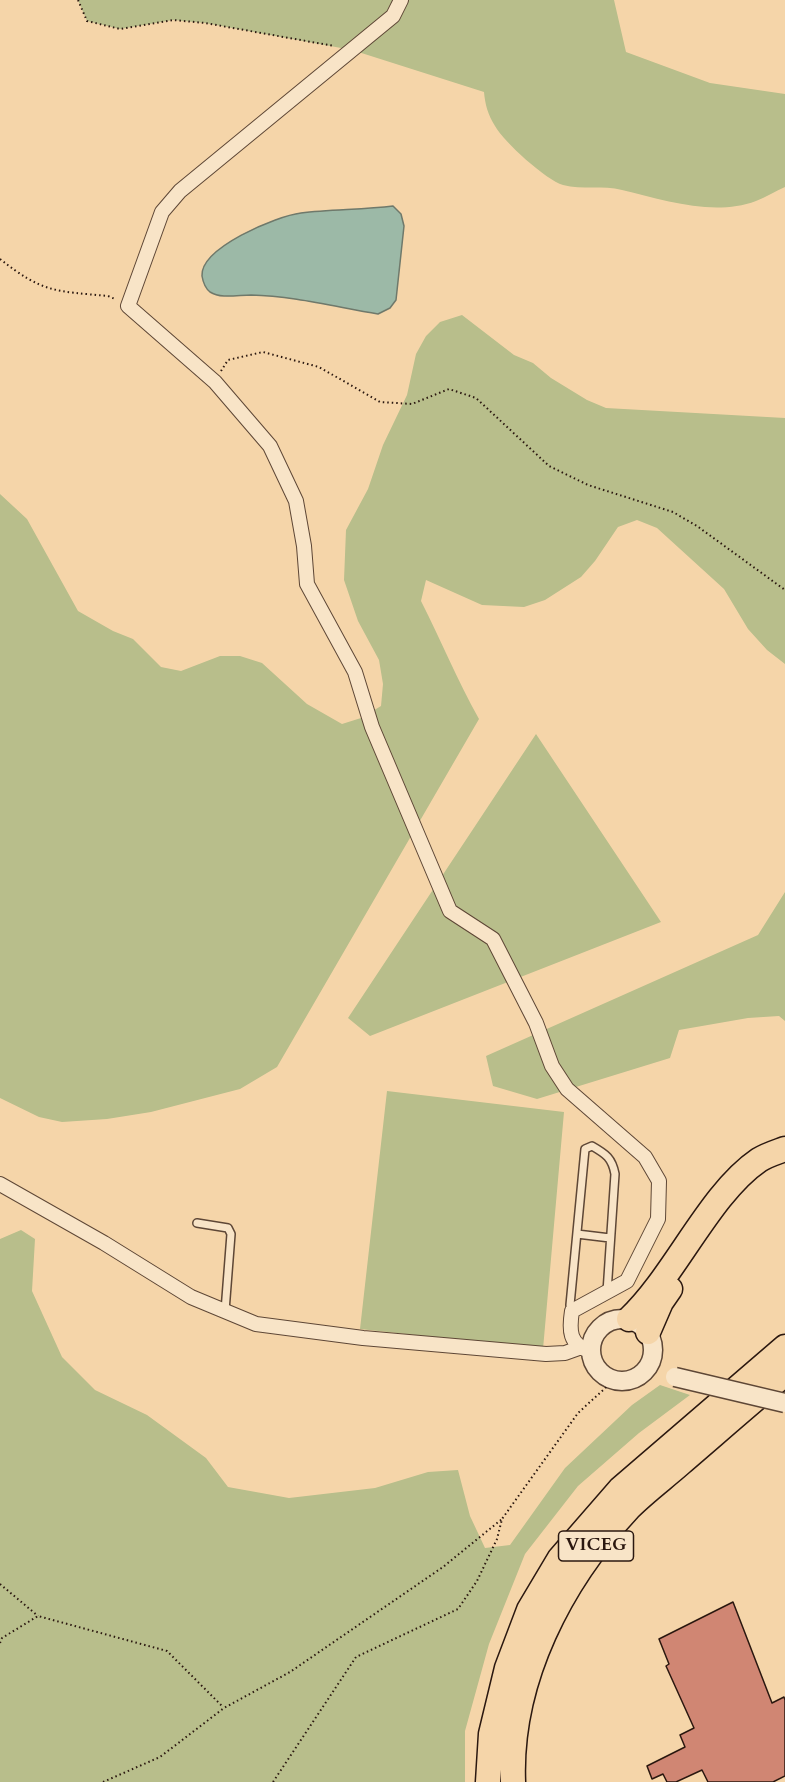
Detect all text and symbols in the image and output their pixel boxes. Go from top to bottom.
road number: VICEG [558,1531,634,1561]

